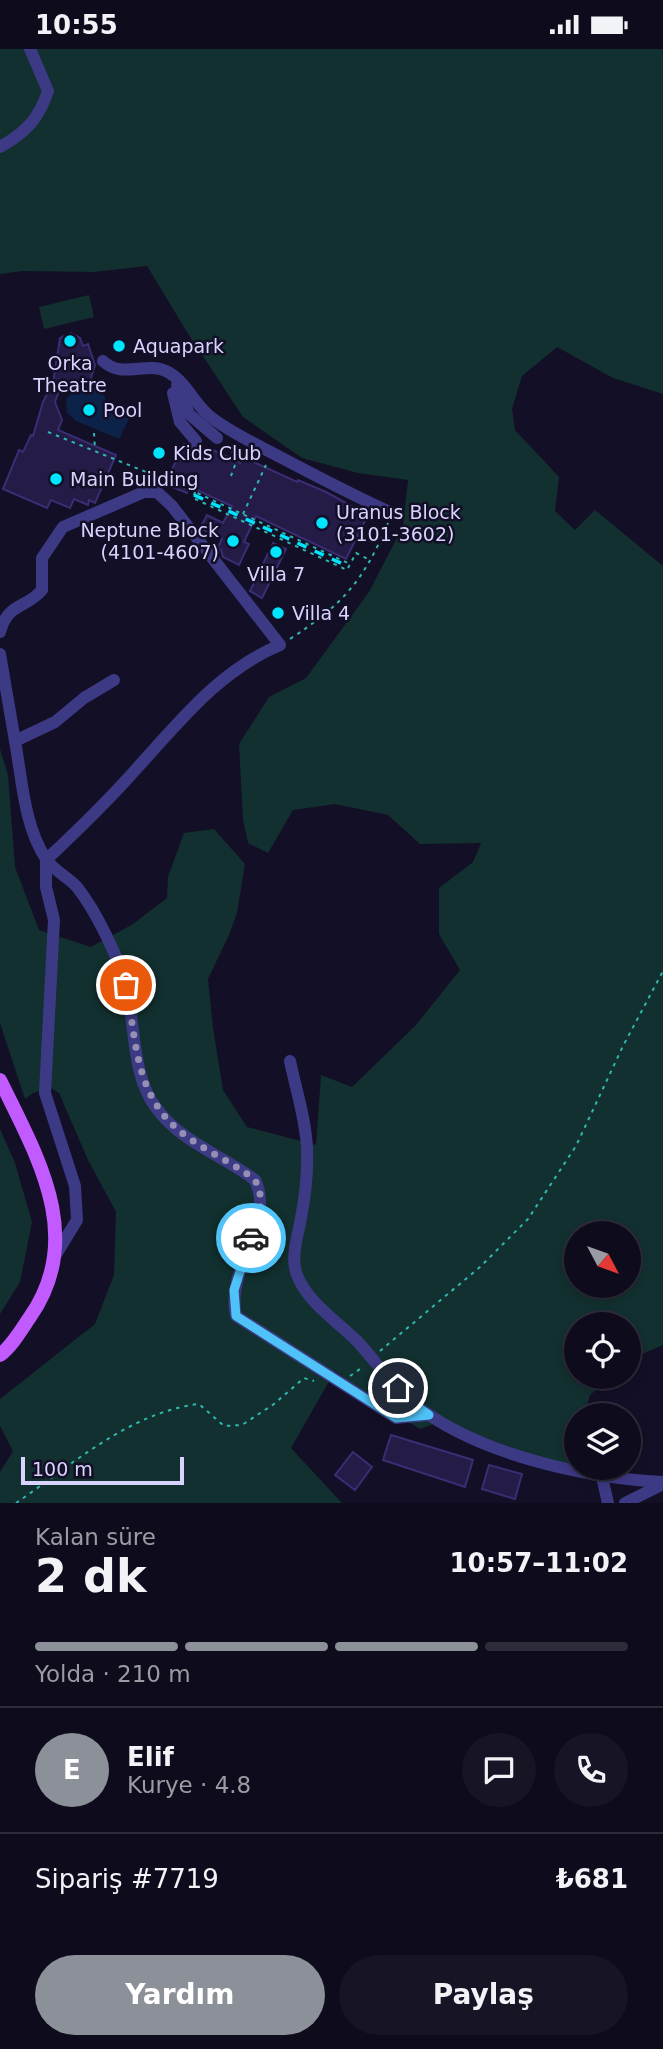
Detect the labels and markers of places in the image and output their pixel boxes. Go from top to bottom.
marker: Orka Theatre [62,333,78,349]
place label: Aquapark [133,335,224,357]
marker: Aquapark [111,338,127,354]
place label: Orka Theatre [32,352,107,396]
place label: Pool [103,399,142,421]
marker: Pool [81,402,97,418]
place label: Kids Club [173,442,261,464]
marker: Kids Club [151,445,167,461]
place label: Main Building [70,468,198,490]
marker: Main Building [48,471,64,487]
place label: Uranus Block (3101-3602) [336,501,461,545]
marker: Uranus Block (3101-3602) [314,515,330,531]
place label: Neptune Block (4101-4607) [80,519,219,563]
marker: Neptune Block (4101-4607) [225,533,241,549]
marker: Villa 7 [268,544,284,560]
place label: Villa 7 [247,563,305,585]
place label: Villa 4 [292,602,350,624]
marker: Villa 4 [270,605,286,621]
pin [96,955,156,1015]
pin [368,1358,428,1418]

